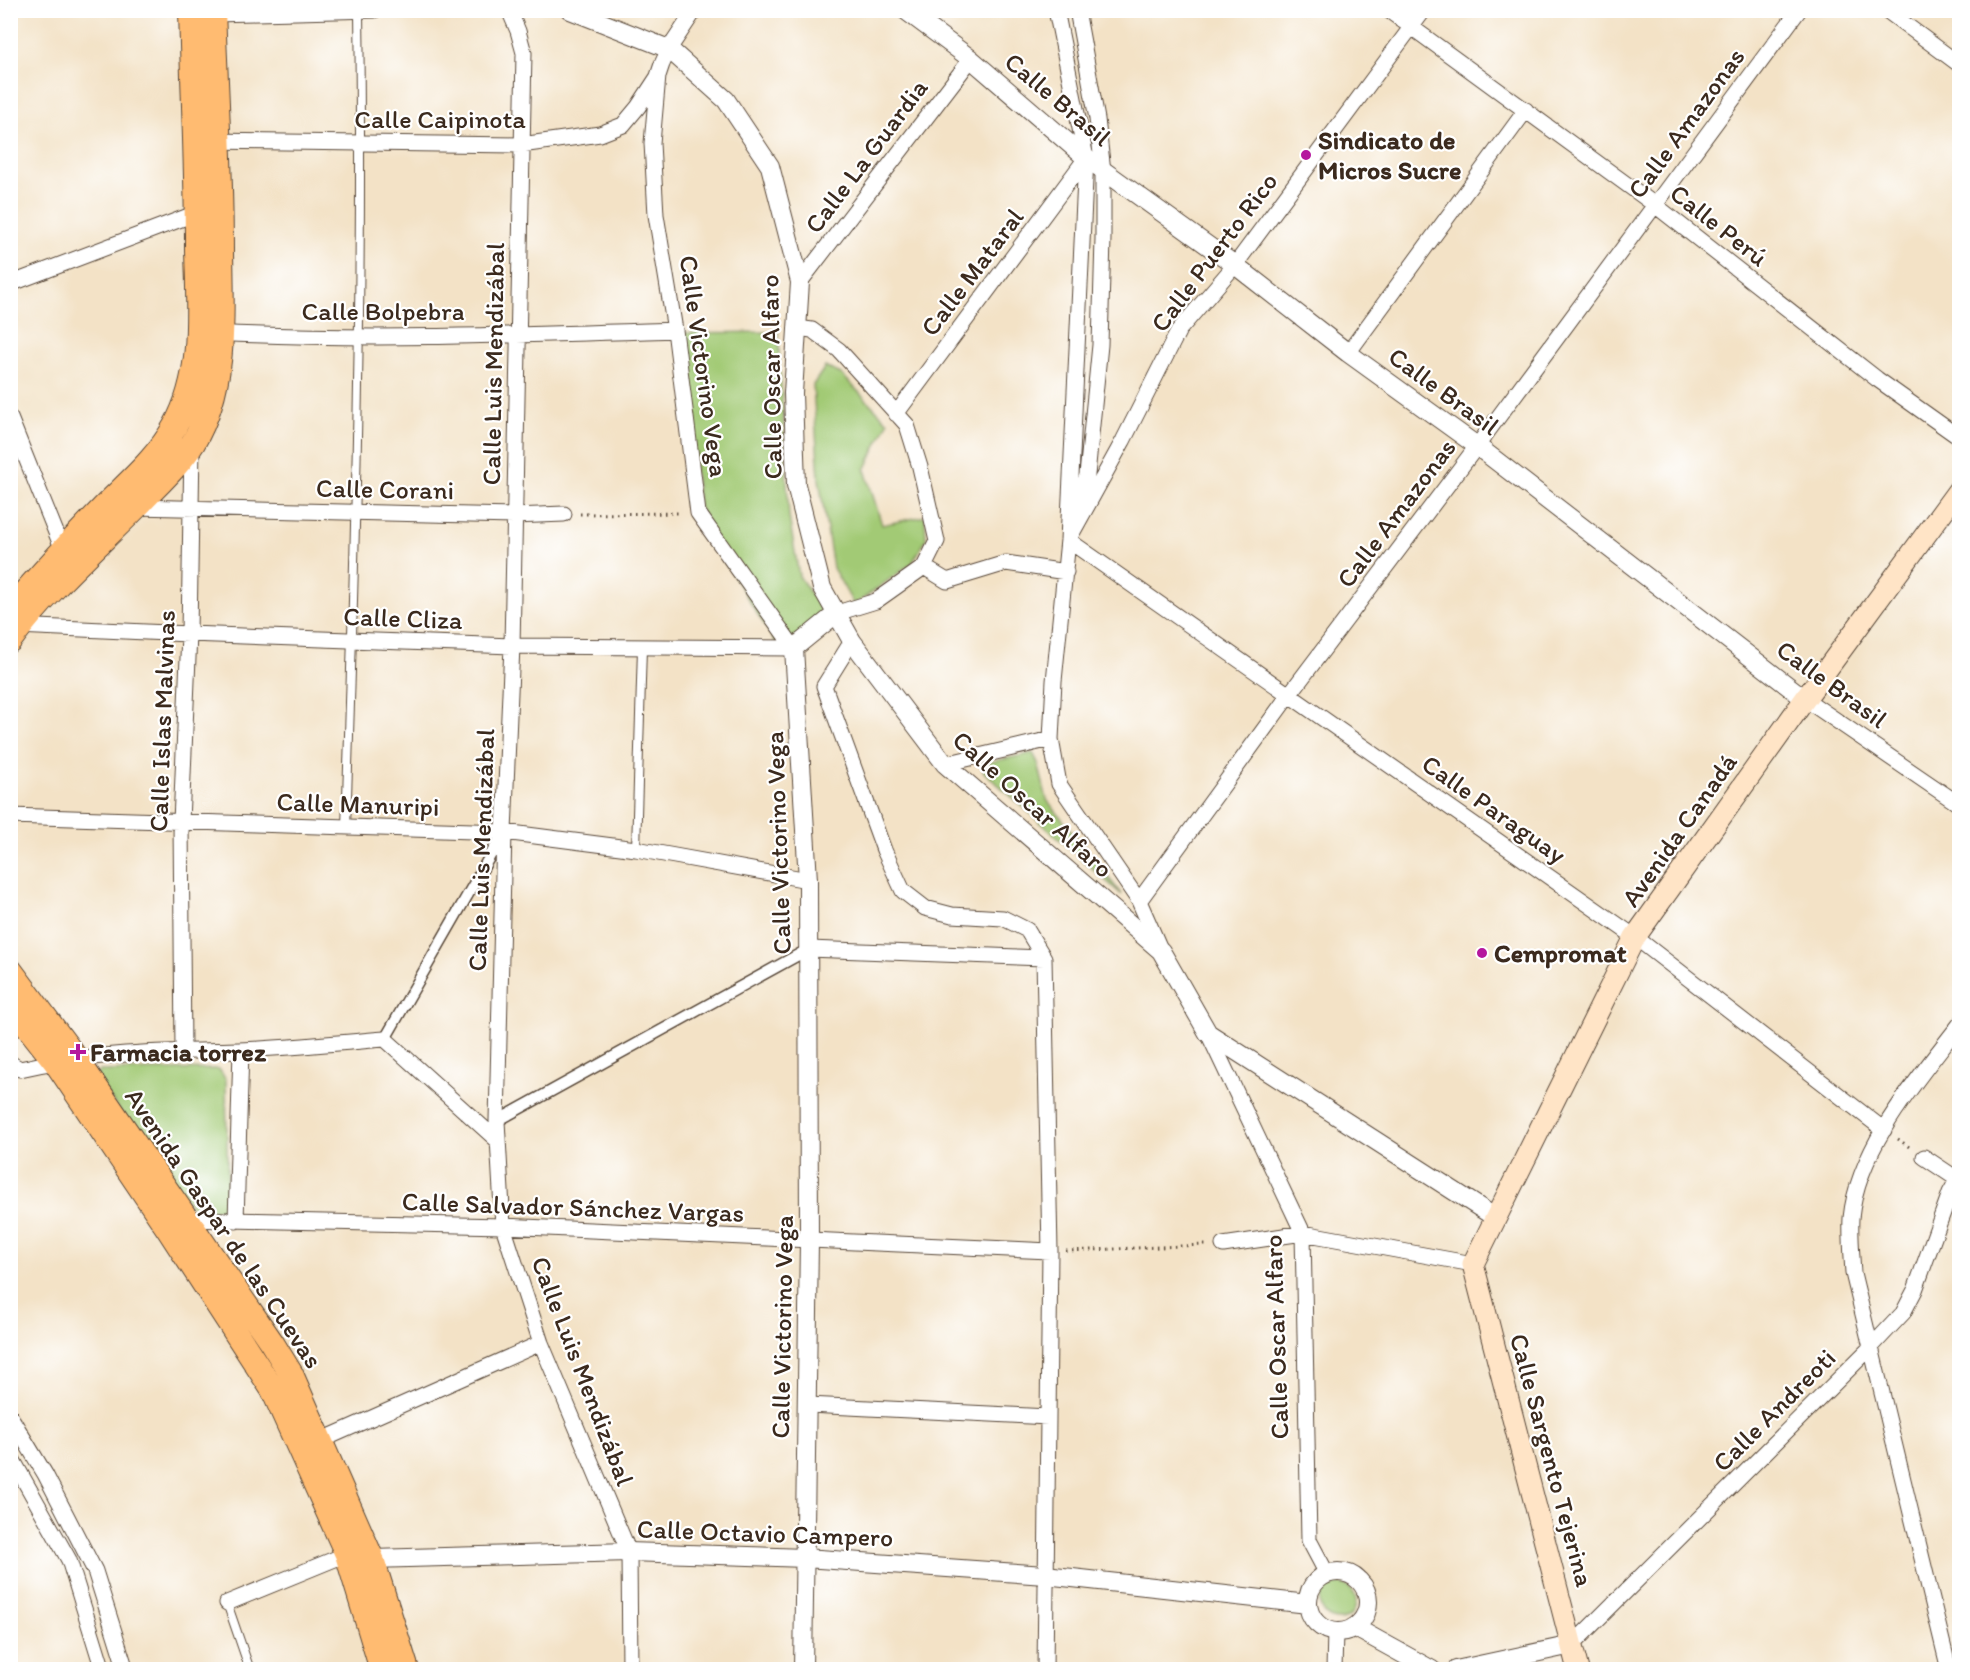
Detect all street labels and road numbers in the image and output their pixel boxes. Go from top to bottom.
street label: Calle Amazonas [1621,41,1751,205]
street label: Calle Brasil [998,45,1118,153]
street label: Calle La Guardia [798,72,935,240]
street label: Calle Caipinota [354,103,526,135]
street label: Calle Puerto Rico [1144,166,1284,338]
street label: Calle Perú [1664,177,1774,273]
street label: Calle Mataral [914,202,1030,342]
street label: Calle Luis Mendizábal [475,242,511,486]
street label: Calle Victorino Vega [673,253,735,479]
street label: Calle Oscar Alfaro [753,274,789,480]
street label: Calle Bolpebra [302,295,465,327]
street label: Calle Brasil [1382,340,1506,442]
street label: Calle Amazonas [1329,432,1463,594]
street label: Calle Corani [316,472,454,506]
street label: Calle Cliza [343,600,464,636]
street label: Calle Islas Malvinas [142,610,182,832]
street label: Calle Brasil [1770,633,1894,735]
street label: Calle Oscar Alfaro [946,724,1120,884]
street label: Calle Luis Mendizábal [461,728,501,972]
street label: Calle Victorino Vega [758,731,798,955]
street label: Avenida Canadá [1614,747,1744,913]
street label: Calle Paraguay [1416,748,1572,870]
street label: Calle Manuripi [276,785,440,823]
street label: Avenida Gaspar de las Cuevas [118,1082,330,1374]
street label: Calle Salvador Sánchez Vargas [401,1185,745,1229]
street label: Calle Victorino Vega [764,1215,800,1439]
street label: Calle Oscar Alfaro [1256,1234,1296,1440]
street label: Calle Luis Mendizábal [525,1252,641,1490]
street label: Calle Sargento Tejerina [1503,1330,1601,1591]
street label: Calle Andreoti [1706,1342,1842,1478]
street label: Calle Octavio Campero [636,1513,894,1553]

